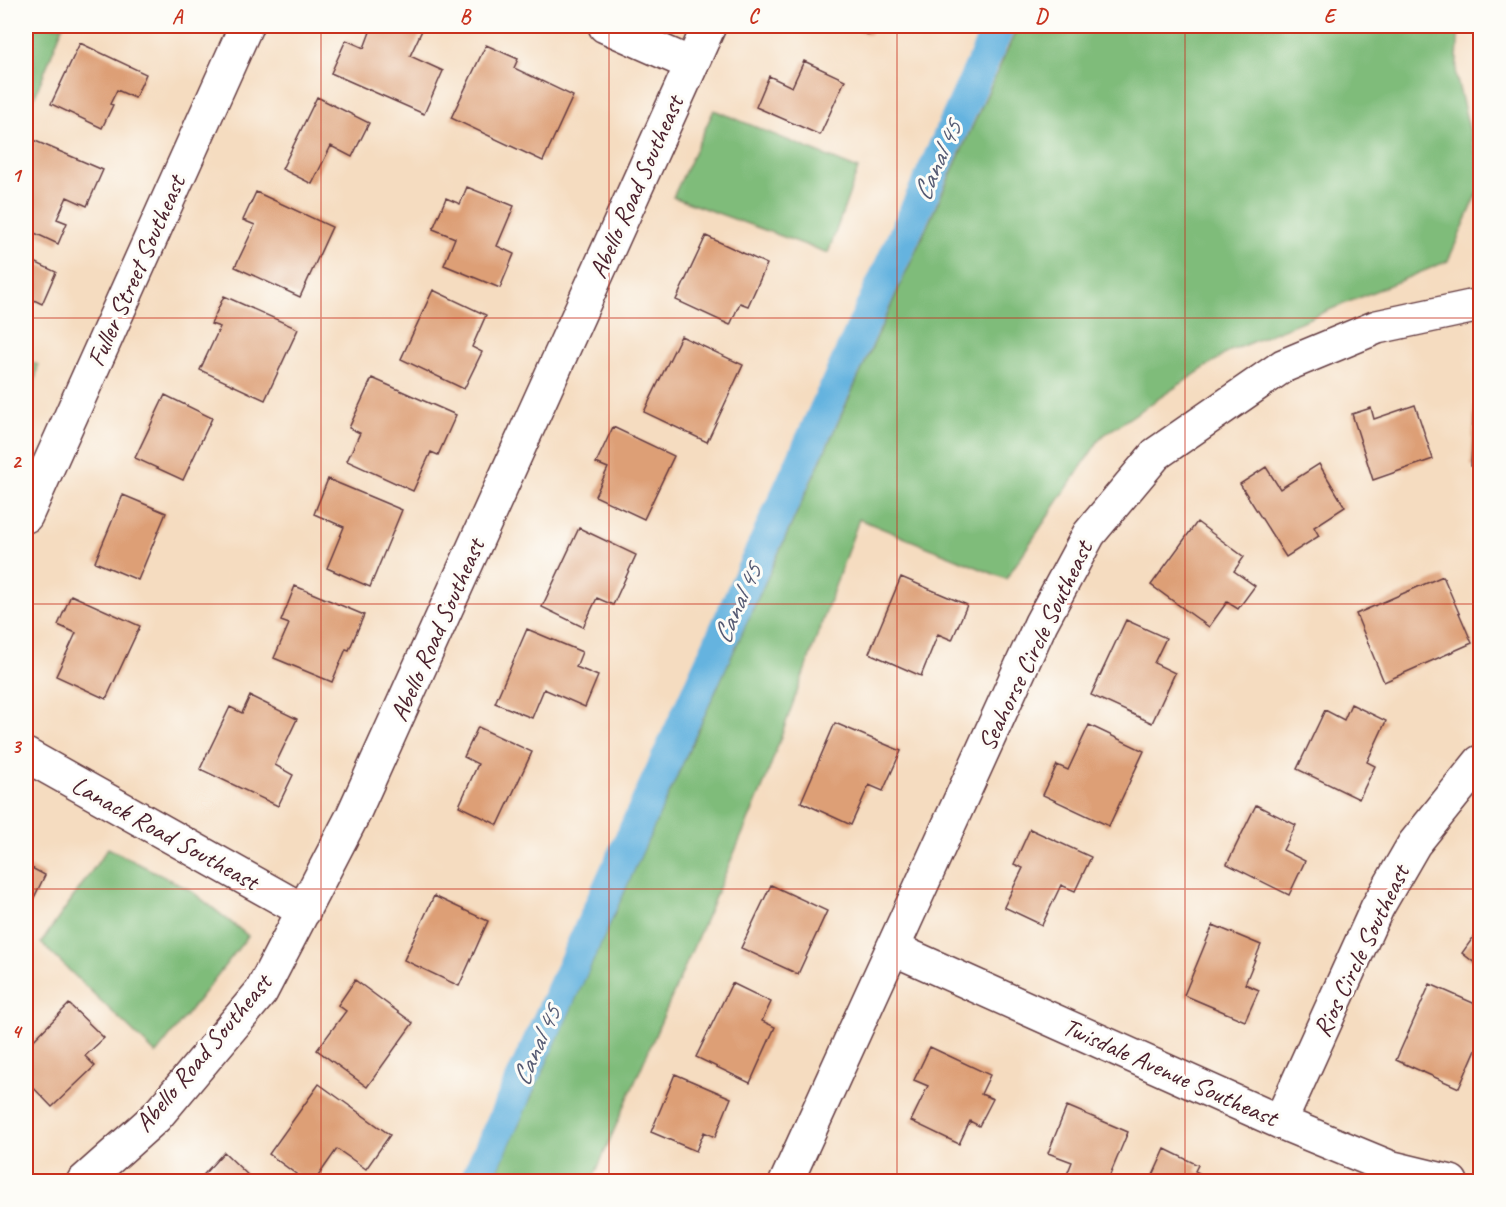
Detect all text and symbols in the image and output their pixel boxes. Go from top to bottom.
text: A [172,4,184,29]
text: B [460,4,472,29]
text: C [748,4,760,29]
text: D [1035,4,1049,29]
text: E [1324,4,1338,29]
street label: Abello Road Southeast [581,89,692,283]
water label: Canal 45 [905,112,971,206]
text: 1 [12,163,23,188]
street label: Fuller Street Southeast [79,168,194,372]
text: 2 [12,449,23,474]
street label: Abello Road Southeast [382,532,493,726]
street label: Seahorse Circle Southeast [970,534,1101,756]
water label: Canal 45 [705,555,771,649]
text: 3 [12,734,23,759]
street label: Lanack Road Southeast [66,768,266,899]
street label: Rios Circle Southeast [1305,858,1418,1042]
street label: Abello Road Southeast [127,965,280,1139]
water label: Canal 45 [504,997,570,1091]
street label: Twisdale Avenue Southeast [1058,1010,1285,1135]
text: 4 [12,1019,24,1044]

